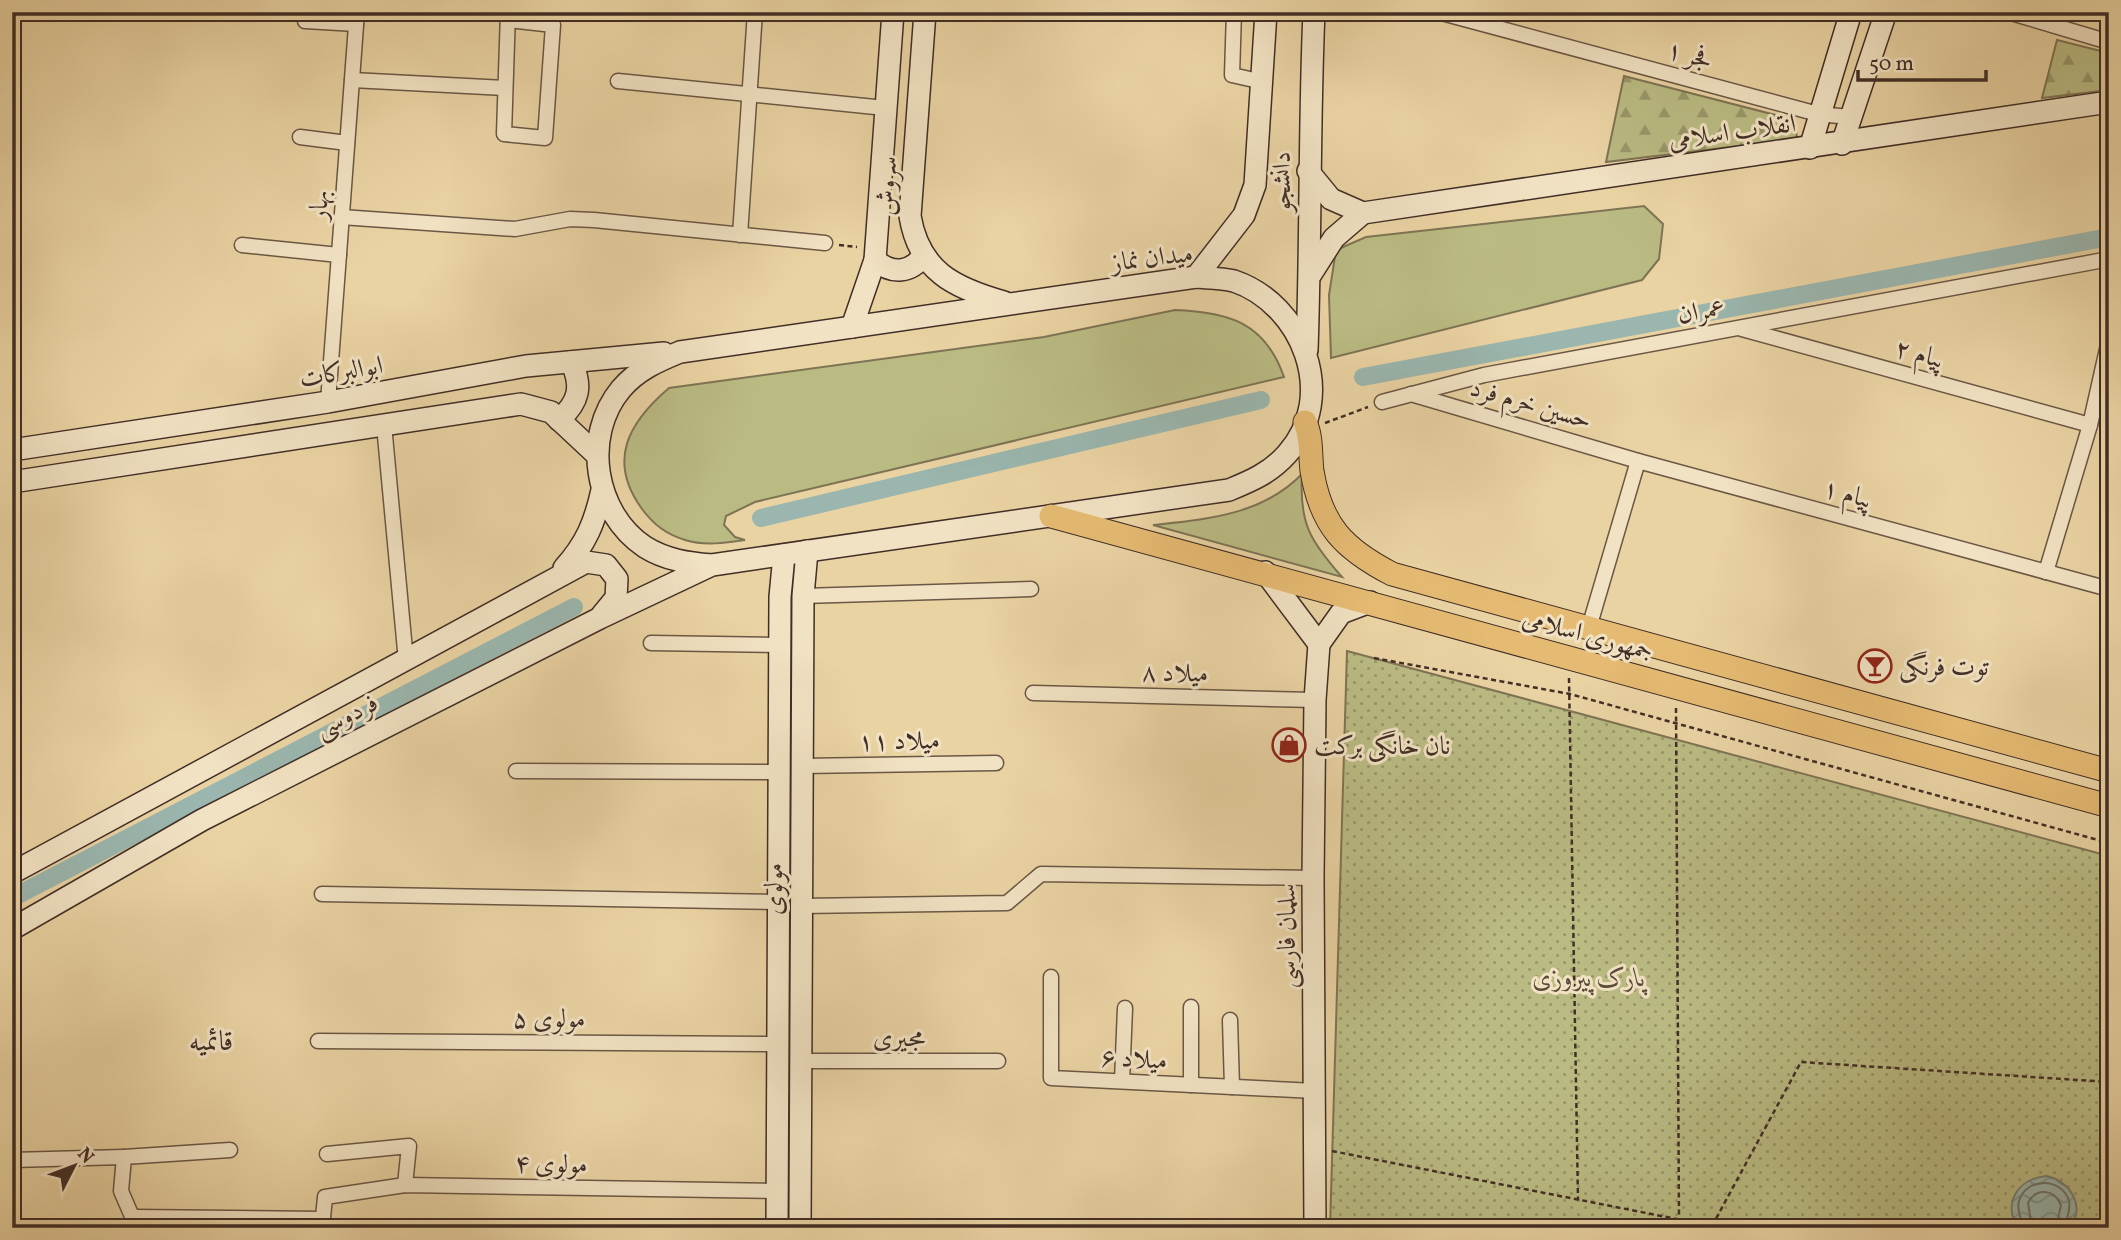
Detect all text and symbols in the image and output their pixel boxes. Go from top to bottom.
street label: فجر ۱ [1662,33,1717,79]
scale bar [1858,38,1986,82]
text: 50 m [1869,50,1914,79]
street label: انقلاب اسلامی [1666,106,1798,160]
street label: دانشجو [1265,152,1301,215]
street label: سروش [869,156,907,216]
street label: بهار [301,189,339,224]
street label: میدان نماز [1106,236,1195,282]
street label: عمران [1675,290,1728,334]
street label: پیام ۲ [1890,331,1948,382]
street label: ابوالبرکات [297,348,386,398]
street label: حسین خرم فرد [1465,370,1595,442]
street label: پیام ۱ [1818,471,1876,522]
street label: جمهوری اسلامی [1518,601,1657,671]
bar icon: توت فرنگی [1856,647,1894,685]
place label: توت فرنگی [1899,650,1990,686]
street label: میلاد ۸ [1141,655,1209,693]
street label: فردوسی [309,686,385,748]
street label: میلاد ۱۱ [858,723,940,761]
shop icon: نان خانگی برکت [1270,726,1308,764]
place label: نان خانگی برکت [1314,729,1450,765]
street label: مولوی [757,863,793,915]
street label: سلمان فارسی [1270,884,1306,988]
park label: پارک پیروزی [1532,961,1648,997]
street label: مولوی ۵ [513,1002,585,1038]
street label: مجیری [873,1021,925,1057]
district label: قائمیه [189,1023,233,1062]
street label: میلاد ۶ [1100,1040,1168,1080]
north arrow [38,1132,108,1202]
text: N [71,1142,100,1170]
street label: مولوی ۴ [514,1146,588,1184]

